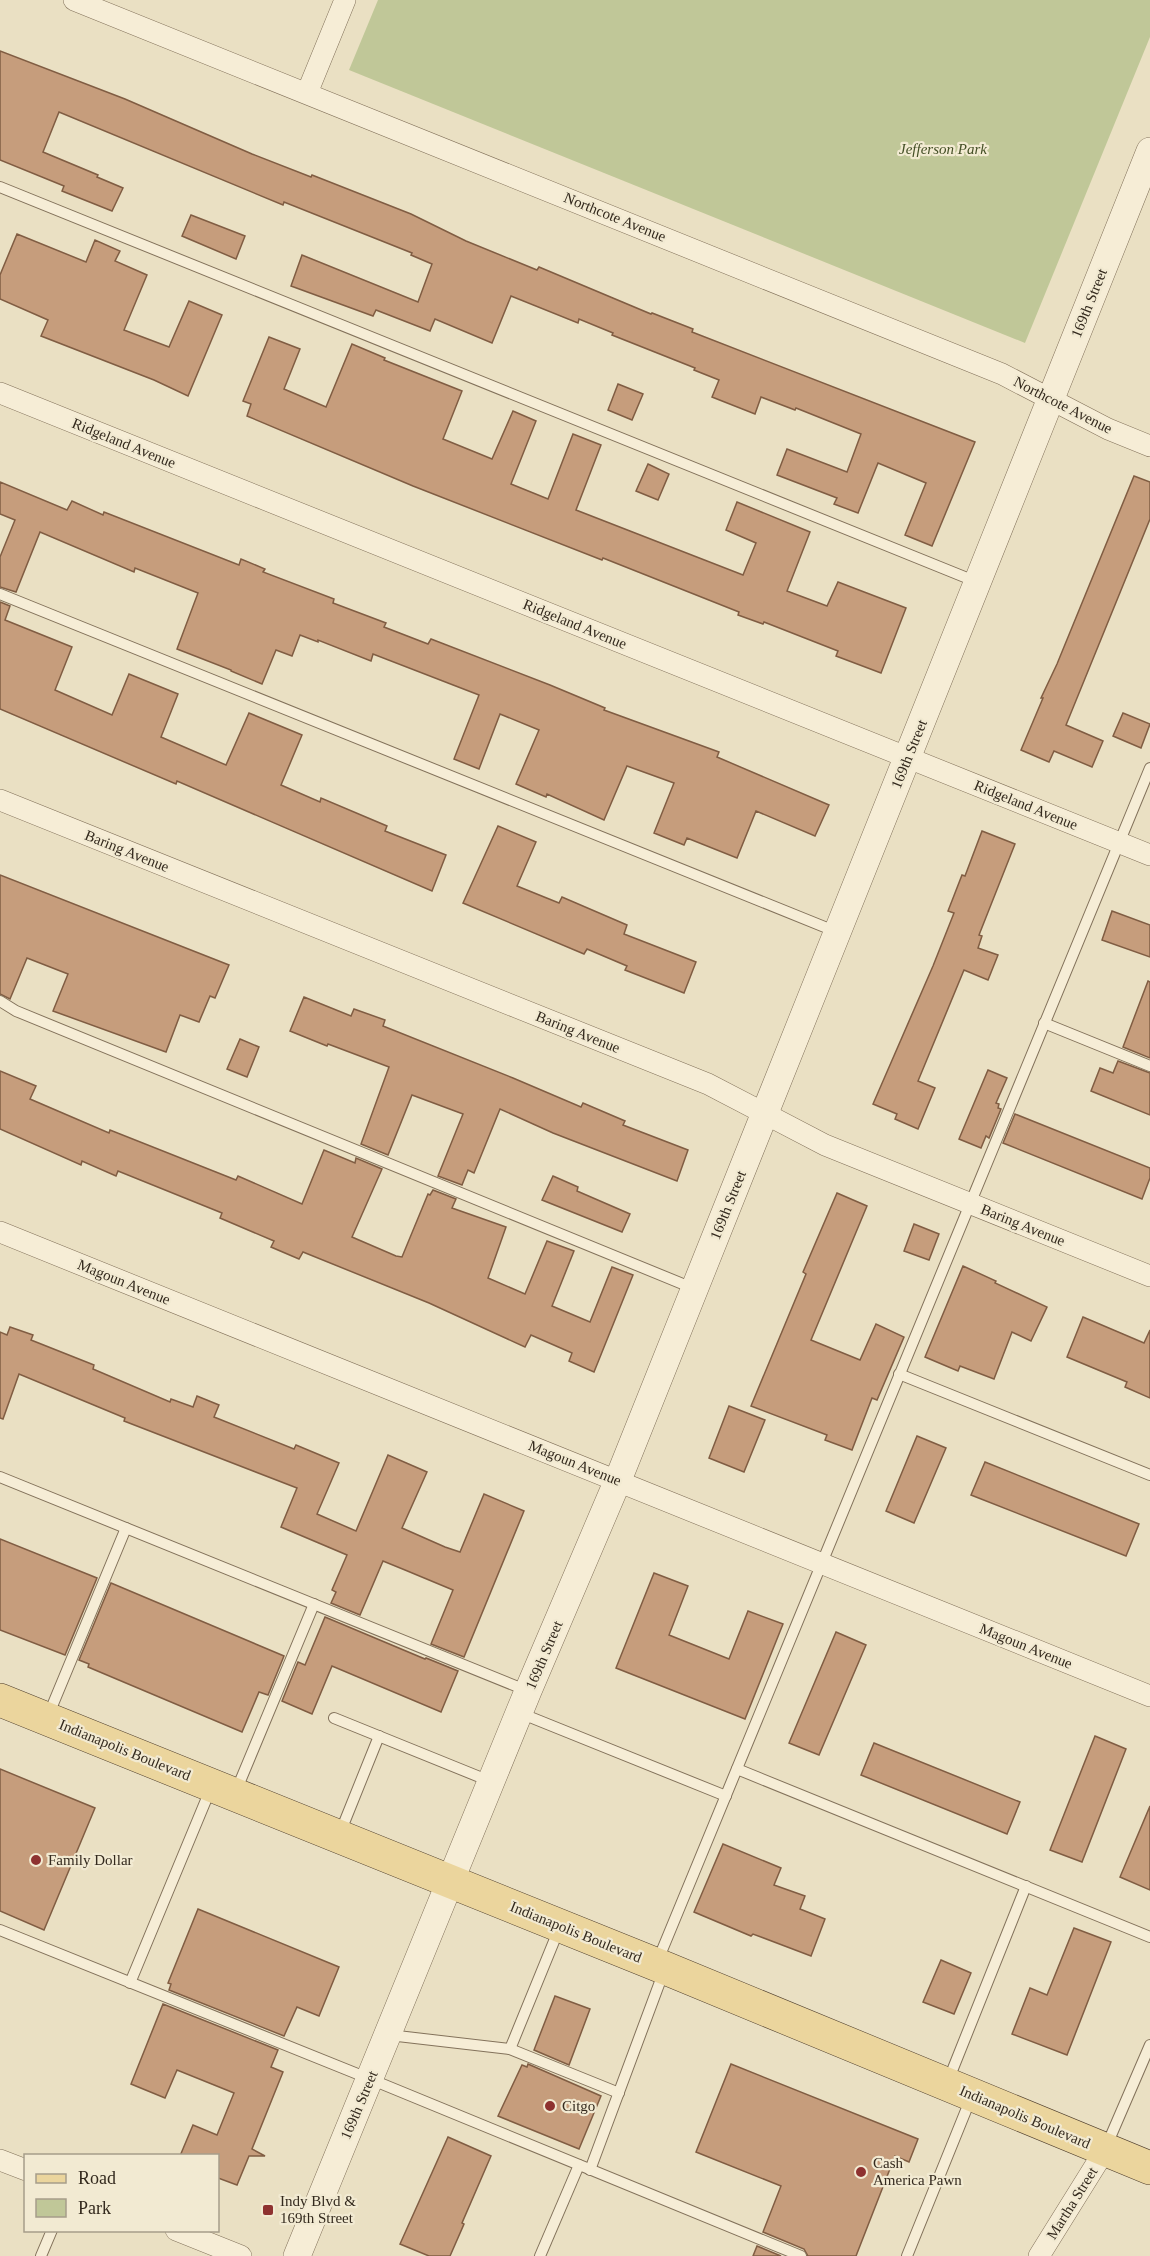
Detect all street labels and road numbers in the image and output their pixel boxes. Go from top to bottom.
street label: Northcote Avenue [562,189,669,245]
street label: 169th Street [1068,265,1110,340]
street label: Northcote Avenue [1011,373,1115,437]
street label: Ridgeland Avenue [70,415,178,471]
street label: Ridgeland Avenue [521,596,629,652]
street label: 169th Street [888,716,930,791]
street label: Ridgeland Avenue [972,777,1080,833]
street label: Baring Avenue [83,827,172,875]
street label: Baring Avenue [534,1008,623,1056]
street label: 169th Street [707,1167,749,1242]
street label: Baring Avenue [979,1201,1068,1249]
street label: Magoun Avenue [75,1256,173,1308]
street label: Magoun Avenue [526,1437,624,1489]
street label: 169th Street [522,1618,566,1692]
street label: Magoun Avenue [977,1620,1075,1672]
street label: Indianapolis Boulevard [57,1716,194,1784]
street label: Indianapolis Boulevard [508,1898,645,1966]
street label: 169th Street [337,2068,381,2142]
street label: Indianapolis Boulevard [957,2082,1093,2152]
street label: Martha Street [1043,2163,1101,2242]

